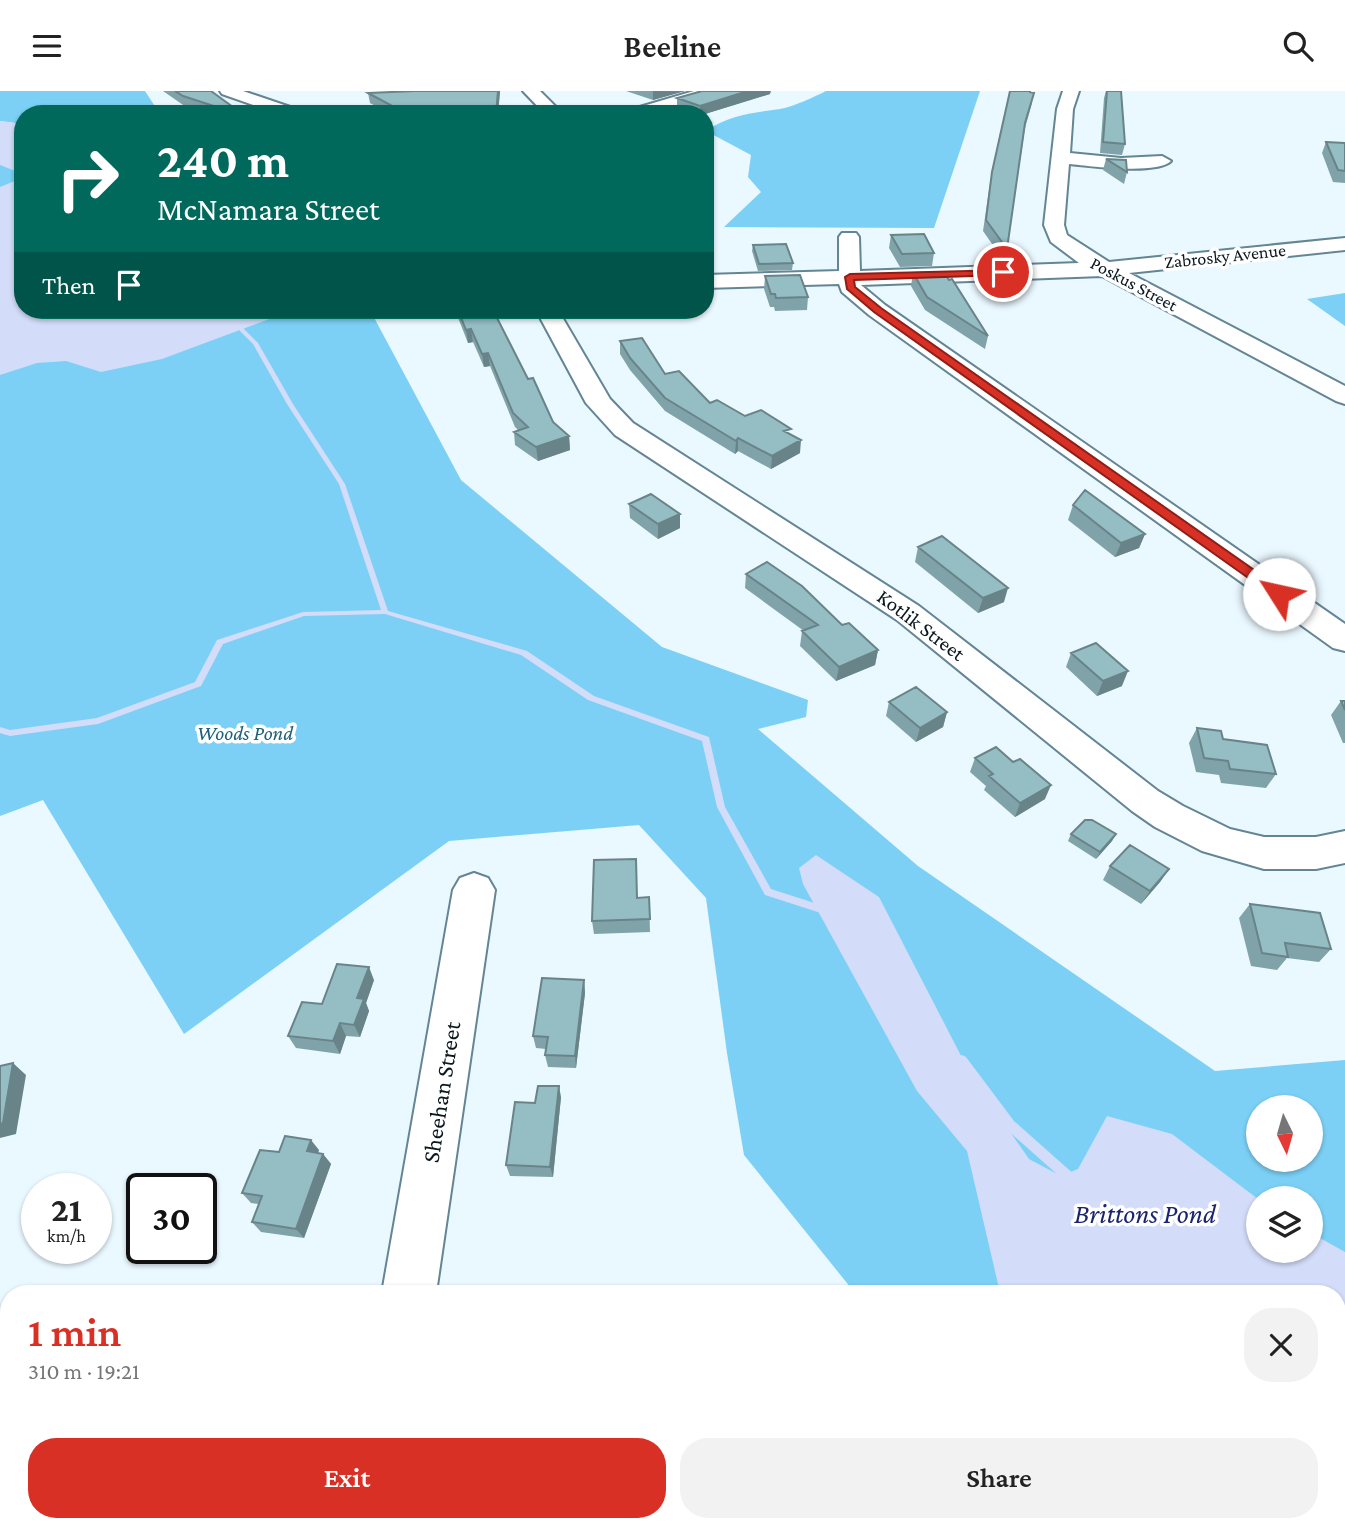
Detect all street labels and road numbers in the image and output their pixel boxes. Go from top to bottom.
street label: Zabrosky Avenue [1163,240,1287,272]
street label: Poskus Street [1087,253,1182,316]
street label: Kotlik Street [873,584,970,666]
street label: Sheehan Street [416,1018,466,1165]

